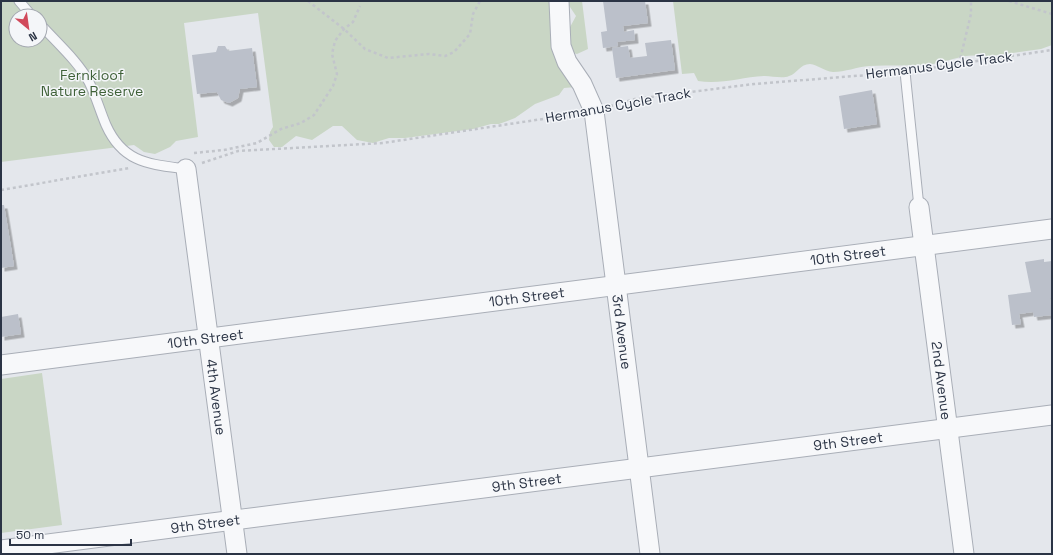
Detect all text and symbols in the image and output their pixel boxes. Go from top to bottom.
north arrow [8,8,48,48]
text: N [26,29,39,45]
street label: Hermanus Cycle Track [865,47,1014,83]
park label: Fernkloof Nature Reserve [41,66,143,100]
street label: Hermanus Cycle Track [544,83,693,127]
street label: 10th Street [809,242,887,269]
street label: 10th Street [488,283,566,311]
street label: 3rd Avenue [608,293,636,370]
street label: 10th Street [166,325,244,352]
street label: 2nd Avenue [928,340,956,421]
street label: 4th Avenue [202,358,230,436]
street label: 9th Street [812,428,884,455]
street label: 9th Street [491,469,563,496]
street label: 9th Street [169,510,241,537]
scale bar [10,521,131,547]
text: 50 m [16,527,44,543]

